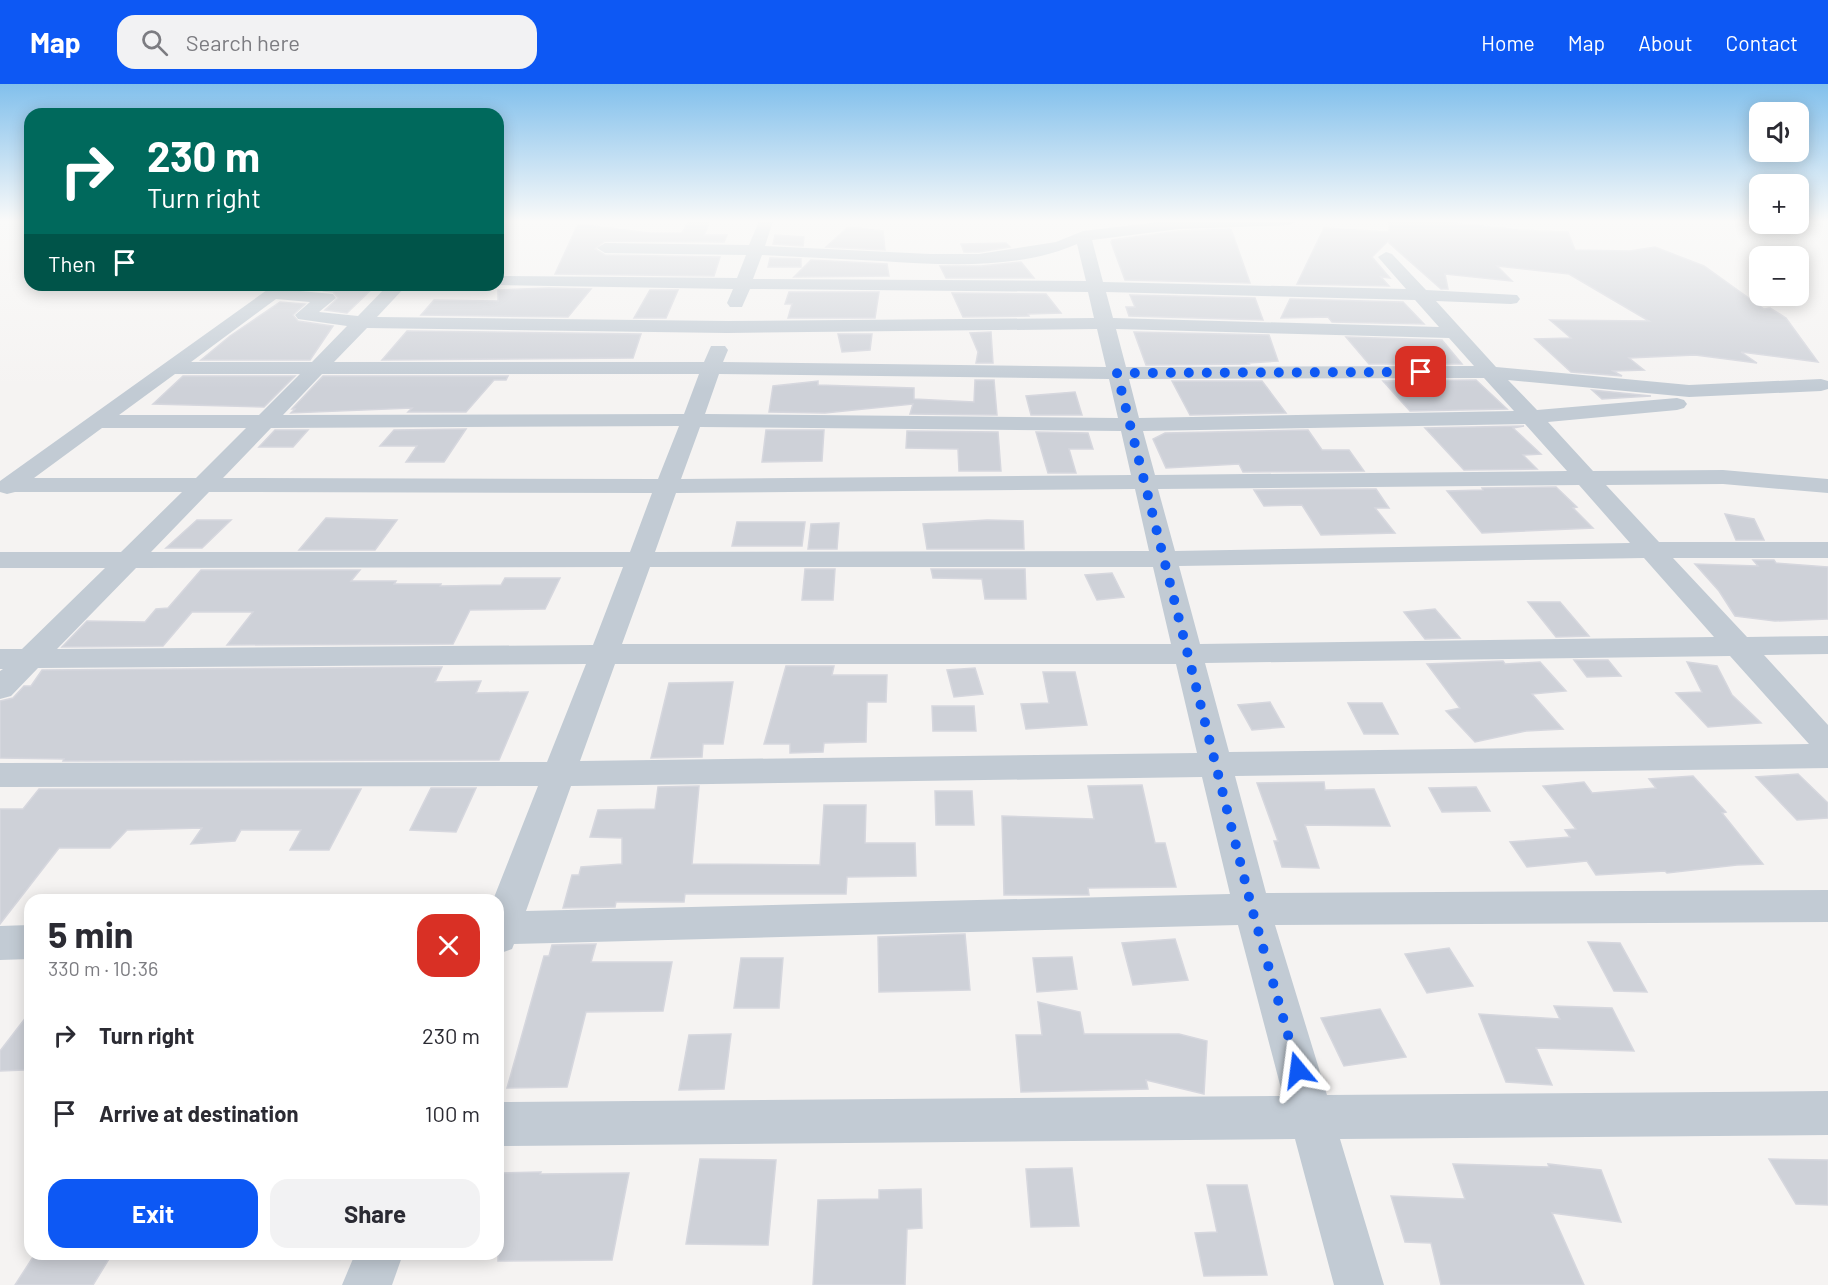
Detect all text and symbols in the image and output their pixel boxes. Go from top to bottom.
search box [117,15,537,69]
text: Map [30,25,81,59]
icon: search [138,26,171,59]
text: Search here [186,29,300,55]
text: Home [1481,30,1535,55]
text: Map [1568,30,1605,55]
text: About [1638,30,1693,55]
text: Contact [1726,30,1798,55]
map controls [1749,102,1809,306]
button: sound [1749,102,1809,162]
text: 230 m [147,130,260,180]
icon: right [48,132,126,210]
button: + [1749,174,1809,234]
text: Turn right [147,181,261,213]
icon: arrive [108,246,141,279]
button: − [1749,246,1809,306]
text: Then [48,250,96,276]
pin [1395,346,1446,397]
icon: arrive [1404,355,1437,388]
text: 5 min [48,912,134,955]
button: close [417,914,480,977]
text: 330 m · 10:36 [48,956,158,980]
icon: right [48,1019,81,1052]
text: Turn right [99,1022,194,1048]
text: 230 m [422,1022,480,1048]
position arrow [1266,1038,1330,1102]
icon: arrive [48,1097,81,1130]
text: Arrive at destination [99,1100,298,1126]
text: 100 m [425,1100,480,1126]
button: Exit [48,1179,258,1248]
button: Share [270,1179,480,1248]

